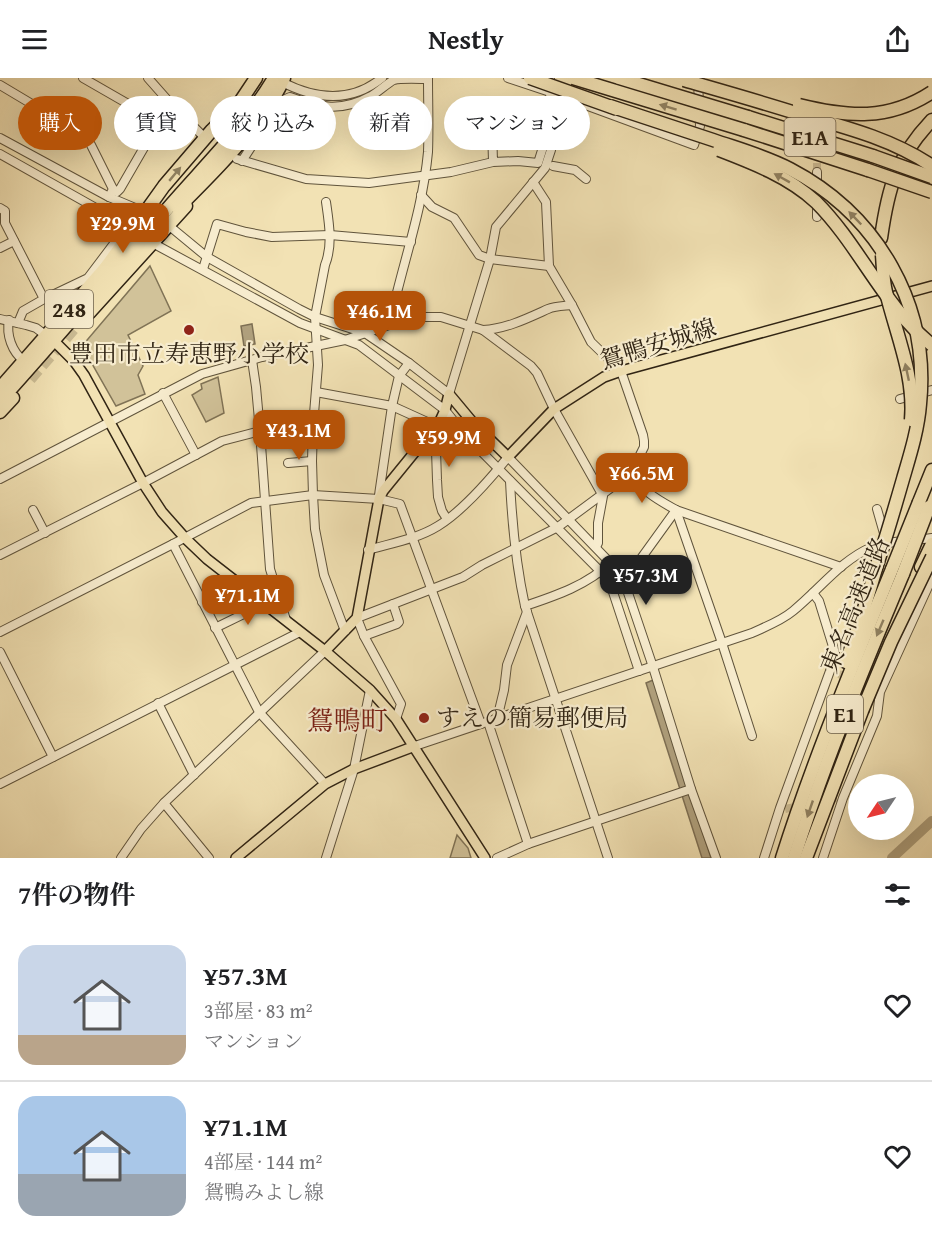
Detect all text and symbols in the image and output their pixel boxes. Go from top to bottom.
text: Nestly [428,19,504,59]
icon: menu [18,23,51,56]
icon: share [881,23,914,56]
chip: 購入 [18,96,102,150]
chip: 賃貸 [114,96,198,150]
chip: 絞り込み [210,96,336,150]
chip: 新着 [348,96,432,150]
chip: マンション [444,96,590,150]
one-way arrow [659,102,677,111]
road number: E1A [784,118,836,156]
one-way arrow [168,167,181,182]
one-way arrow [773,173,790,183]
pin: ¥29.9M [74,203,172,254]
text: ¥29.9M [91,208,155,237]
one-way arrow [848,211,862,225]
road number: 248 [45,290,93,328]
pin: ¥46.1M [331,291,429,342]
text: ¥46.1M [348,296,412,325]
street label: 鴛鴨安城線 [595,309,720,378]
marker: 豊田市立寿恵野小学校 [182,323,196,337]
place label: 豊田市立寿恵野小学校 [69,336,309,371]
one-way arrow [902,363,912,381]
pin: ¥43.1M [250,410,348,461]
text: ¥43.1M [267,415,331,444]
pin: ¥59.9M [400,417,498,468]
text: ¥59.9M [417,422,481,451]
pin: ¥66.5M [593,453,691,504]
text: ¥66.5M [610,458,674,487]
street label: 東名高速道路 [811,531,898,678]
pin: ¥57.3M [597,555,695,606]
text: ¥57.3M [614,560,678,589]
pin: ¥71.1M [199,575,297,626]
text: ¥71.1M [216,580,280,609]
one-way arrow [875,619,885,637]
road number: E1 [827,695,863,733]
district label: 鴛鴨町 [307,700,388,740]
place label: すえの簡易郵便局 [436,700,628,735]
marker: すえの簡易郵便局 [417,711,431,725]
north arrow [848,774,914,840]
map controls [848,774,914,840]
one-way arrow [805,800,814,818]
text: 7件の物件 [18,875,135,914]
icon: filters [881,878,914,911]
text: ¥57.3M [204,956,288,995]
icon: home [66,969,138,1041]
icon: heart [881,989,914,1022]
text: 3部屋 · 83 m² [204,996,313,1025]
text: マンション [204,1026,303,1055]
text: ¥71.1M [204,1107,288,1146]
icon: home [66,1120,138,1192]
icon: heart [881,1140,914,1173]
text: 4部屋 · 144 m² [204,1147,322,1176]
text: 鴛鴨みよし線 [204,1177,324,1206]

